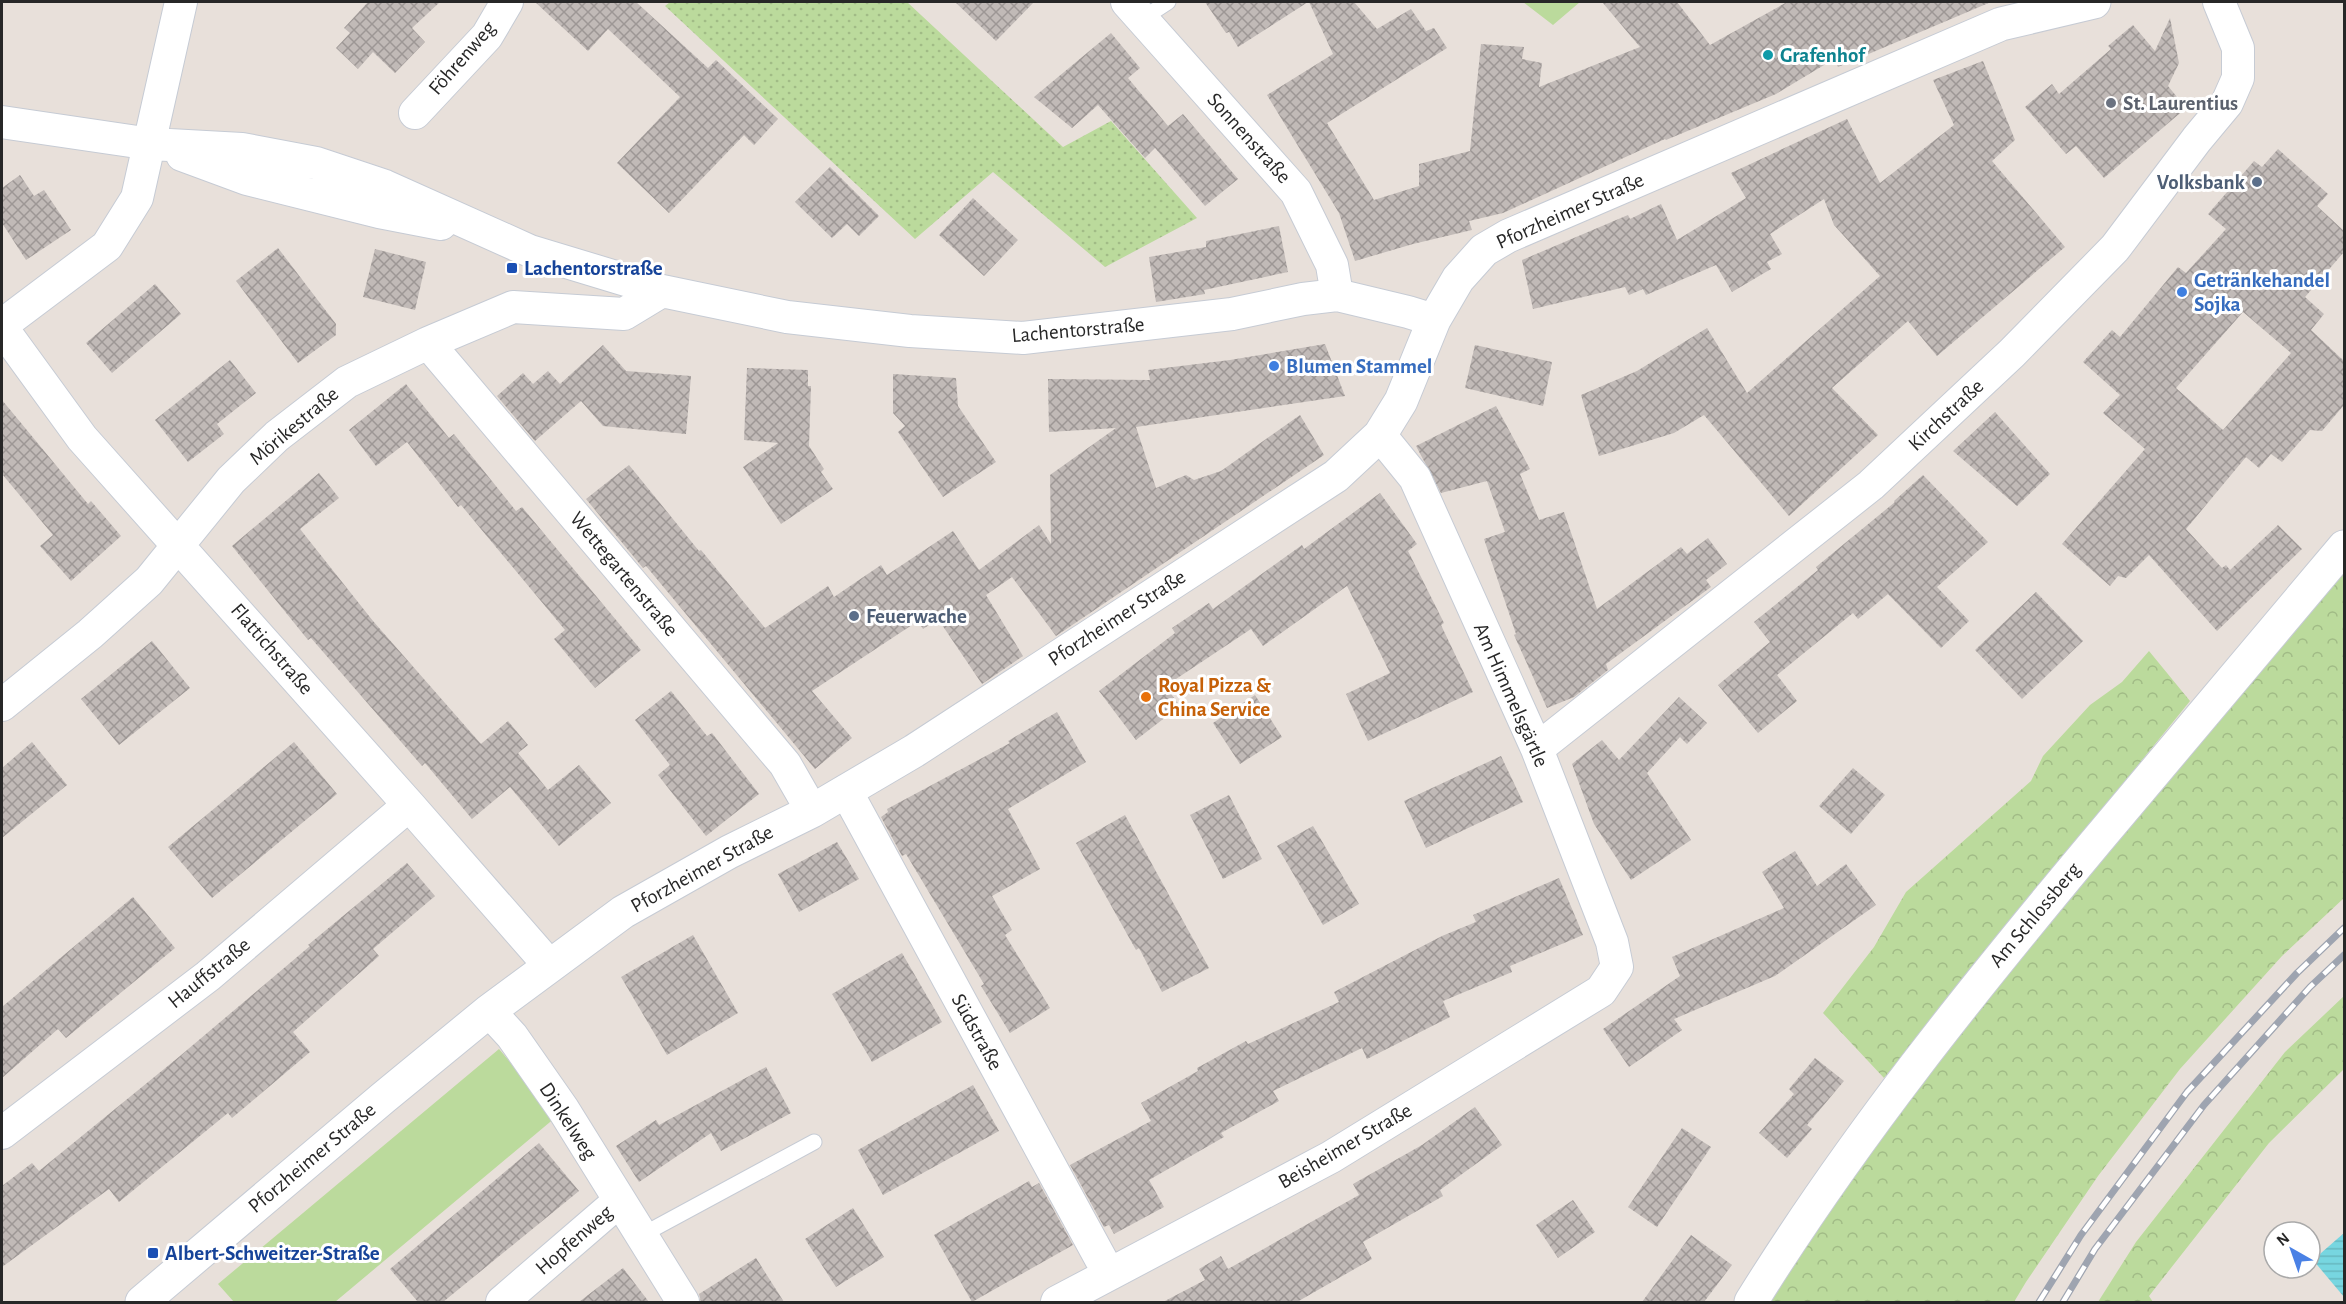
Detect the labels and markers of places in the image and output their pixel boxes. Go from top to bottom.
place label: Grafenhof [1780,45,1867,66]
marker: Grafenhof [1761,48,1775,62]
place label: St. Laurentius [2123,93,2238,114]
marker: St. Laurentius [2104,96,2118,110]
place label: Volksbank [2157,172,2246,193]
marker: Volksbank [2250,175,2264,189]
place label: Lachentorstraße [524,258,663,279]
marker: Lachentorstraße [505,261,519,275]
place label: Getränkehandel Sojka [2194,270,2330,315]
marker: Getränkehandel Sojka [2175,285,2189,299]
place label: Blumen Stammel [1286,356,1432,377]
marker: Blumen Stammel [1267,359,1281,373]
place label: Feuerwache [866,606,967,627]
marker: Feuerwache [847,609,861,623]
place label: Royal Pizza & China Service [1158,675,1271,720]
marker: Royal Pizza & China Service [1139,690,1153,704]
place label: Albert-Schweitzer-Straße [165,1243,380,1264]
marker: Albert-Schweitzer-Straße [146,1246,160,1260]

